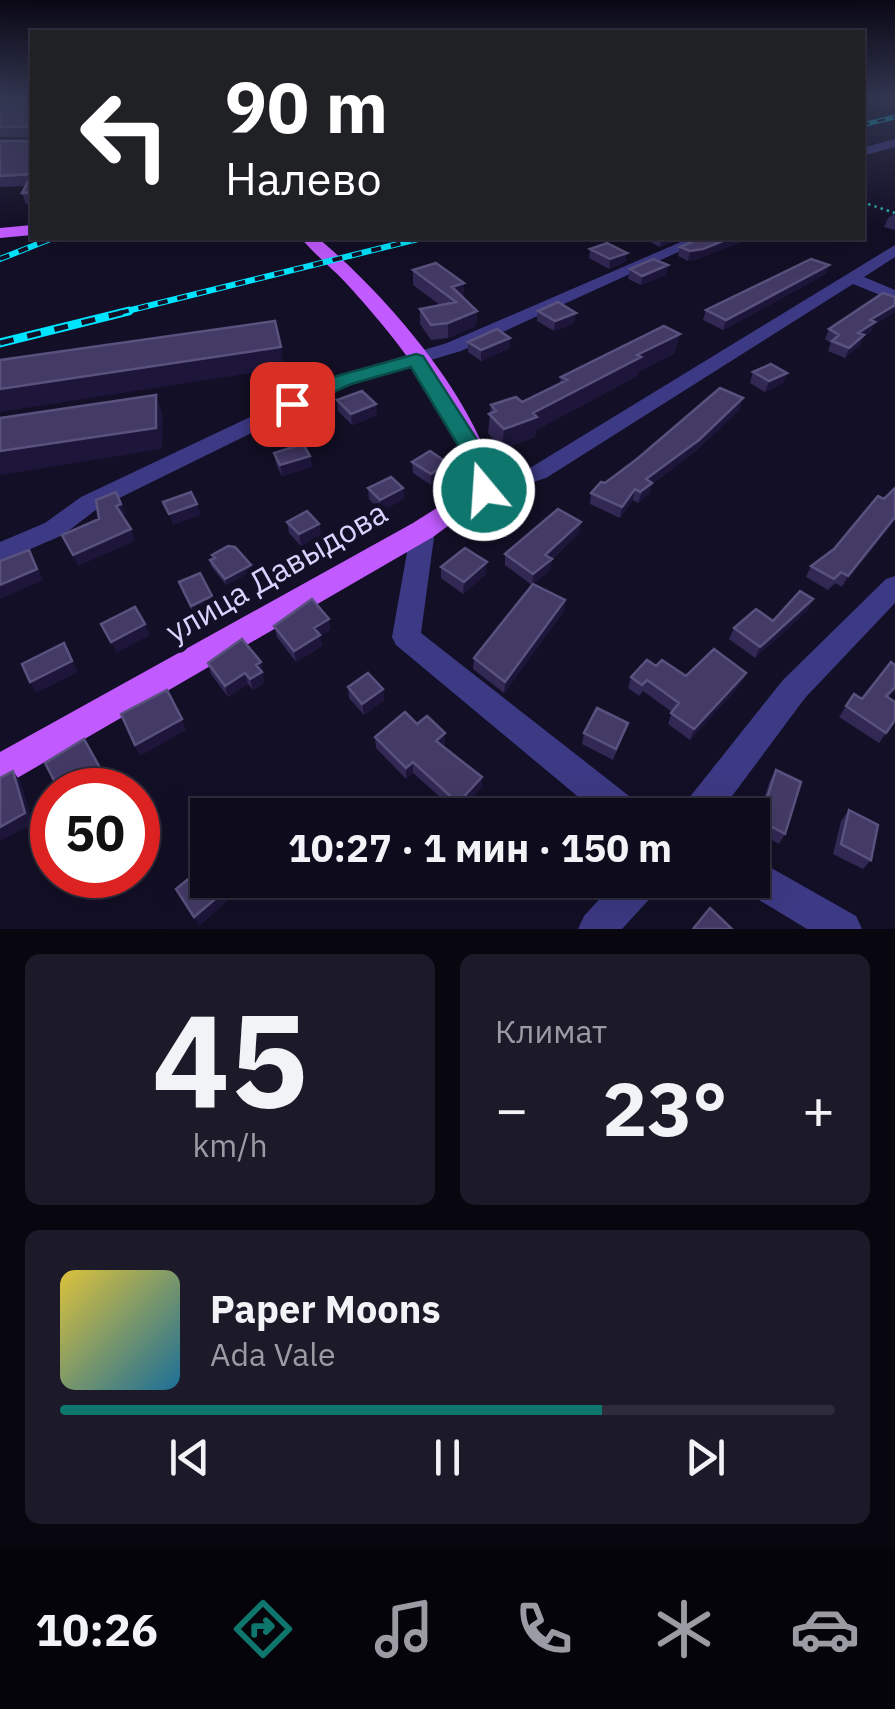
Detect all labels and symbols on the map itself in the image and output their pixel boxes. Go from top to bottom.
pin [250,362,335,447]
position arrow [432,438,536,542]
street label: улица Давыдова [158,491,394,651]
speed limit sign: 50 [30,768,160,898]

